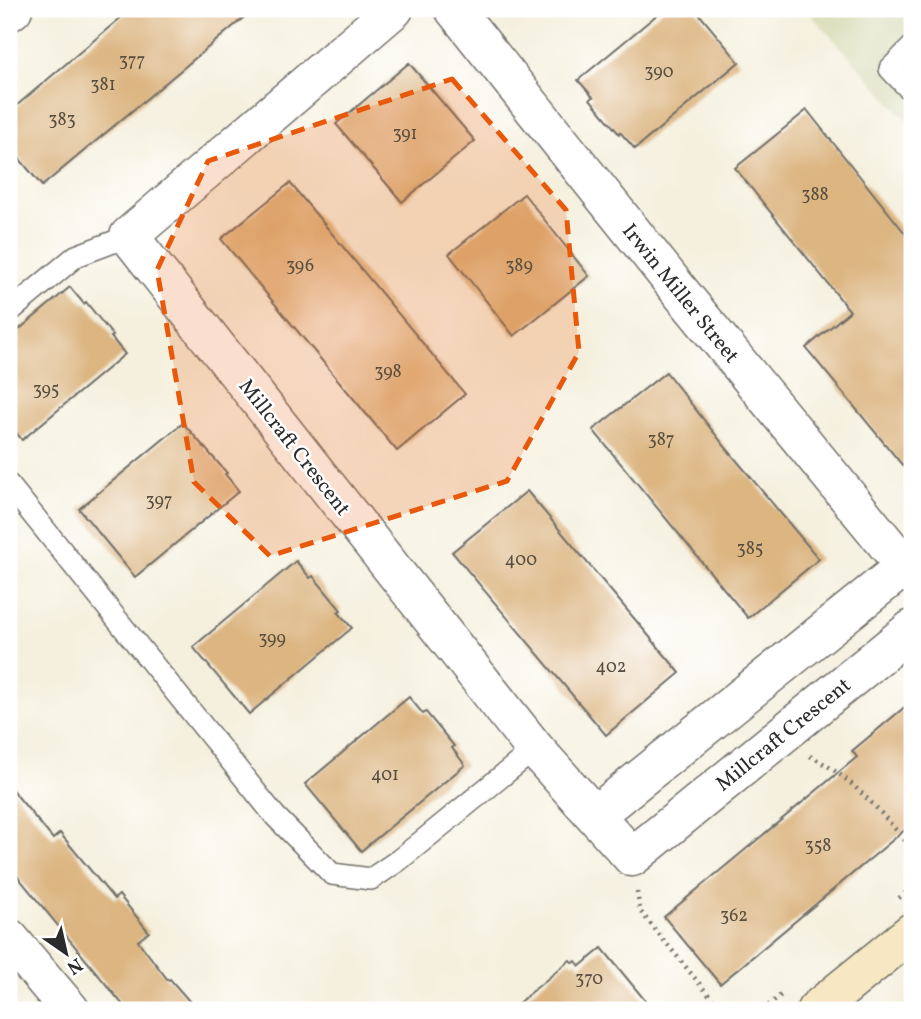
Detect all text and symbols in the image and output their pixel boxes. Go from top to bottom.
house number: 377 [119,49,145,74]
house number: 390 [644,60,674,85]
house number: 381 [90,73,116,98]
house number: 383 [48,108,76,133]
house number: 391 [392,122,418,147]
house number: 388 [801,183,829,208]
street label: Irwin Miller Street [614,218,745,370]
house number: 396 [286,254,314,279]
house number: 389 [505,254,533,279]
house number: 398 [374,360,402,385]
street label: Millcraft Crescent [231,373,356,522]
house number: 395 [33,378,59,403]
house number: 387 [647,428,675,453]
house number: 397 [146,489,172,514]
house number: 385 [737,537,763,562]
house number: 400 [505,548,537,573]
house number: 399 [258,627,286,652]
house number: 402 [596,655,626,680]
street label: Millcraft Crescent [710,672,858,799]
house number: 401 [371,763,399,788]
house number: 358 [804,834,832,859]
house number: 362 [720,904,748,929]
north arrow [32,918,102,988]
text: N [61,951,87,980]
house number: 370 [575,967,603,992]

